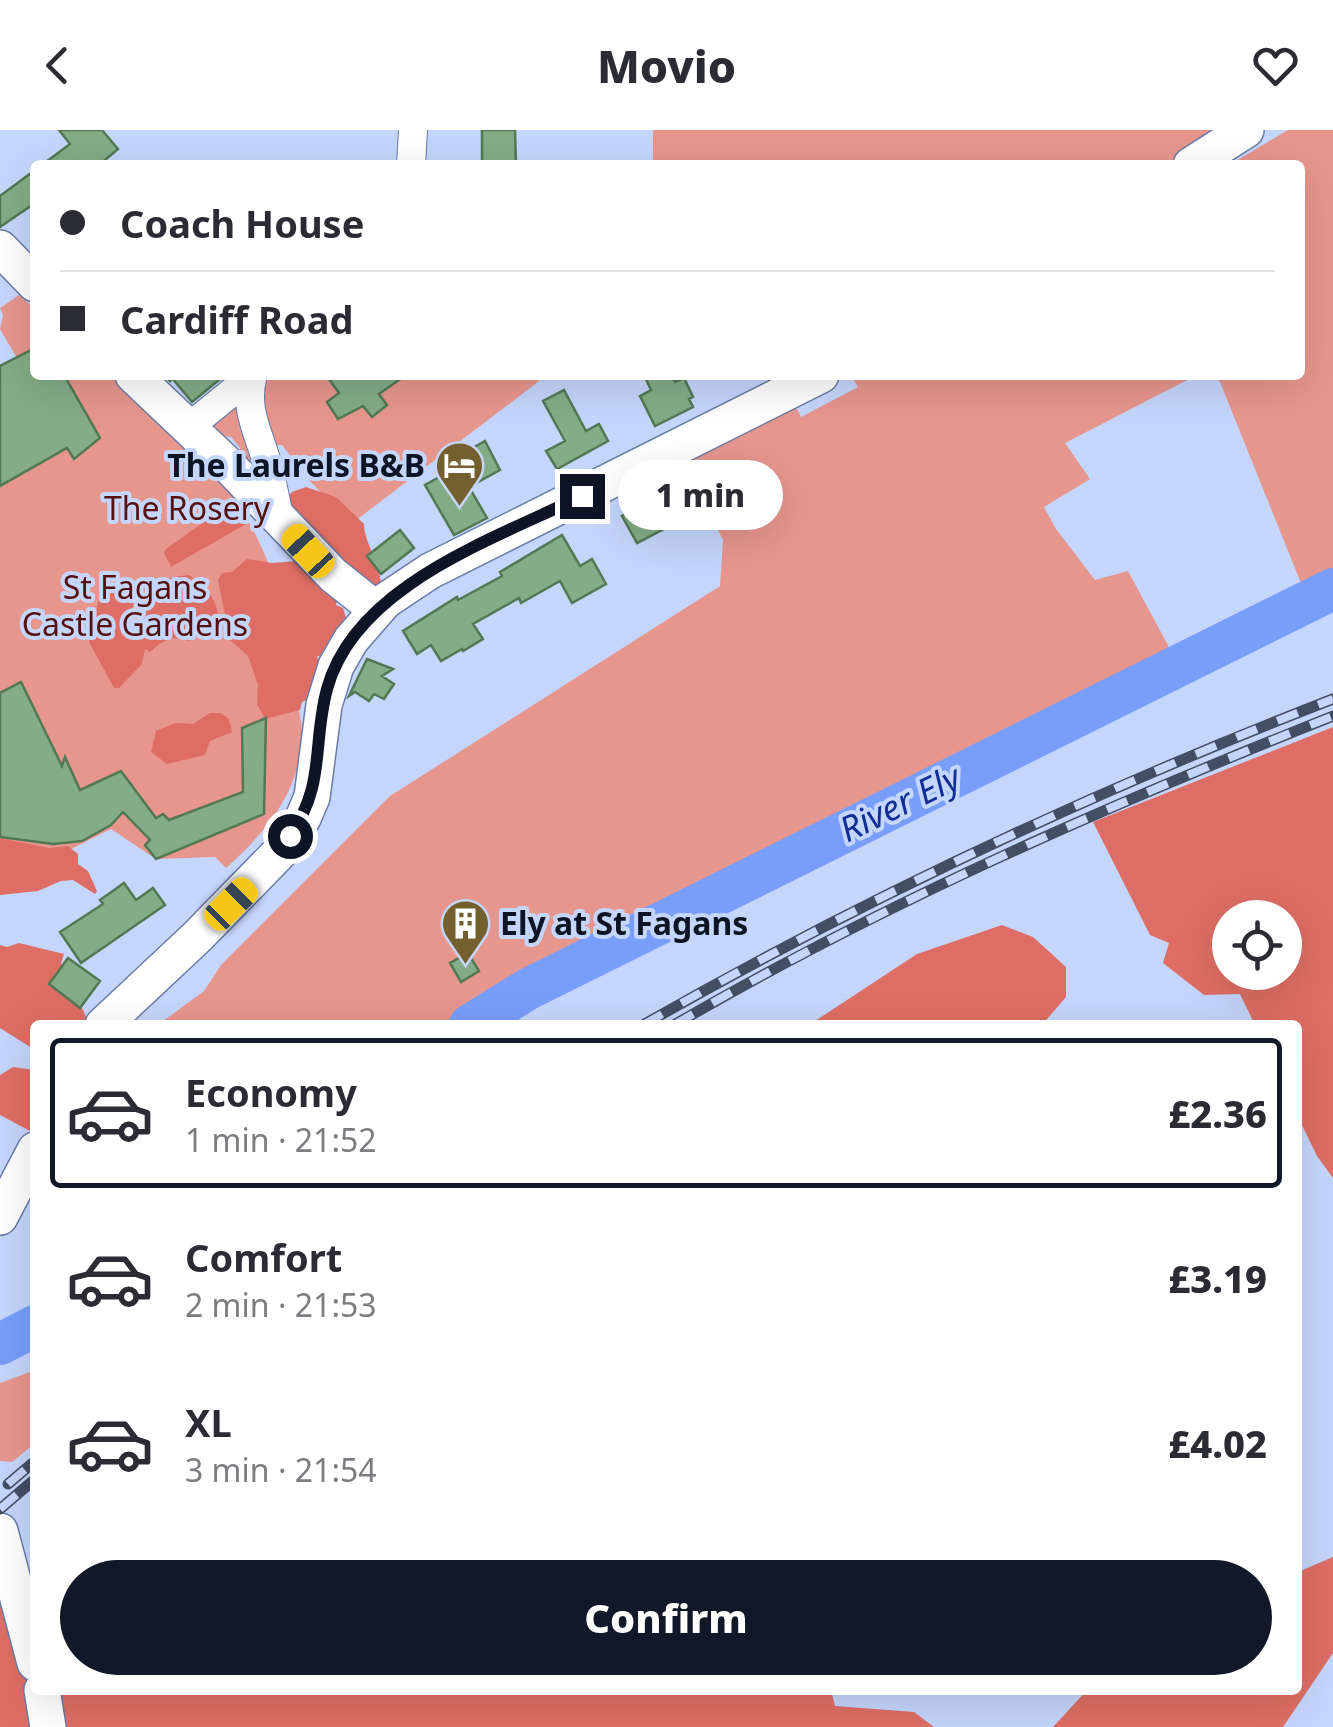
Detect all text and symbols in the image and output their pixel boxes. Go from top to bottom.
text: Movio [597,35,736,96]
icon: back [30,38,85,93]
icon: heart [1248,38,1303,93]
text: Coach House [120,197,364,249]
text: Cardiff Road [120,293,353,345]
hotel icon: The Laurels B&B [434,440,486,508]
place label: The Laurels B&B [167,443,425,486]
callout: 1 min [617,461,782,531]
text: 1 min [656,473,745,516]
route end [560,474,605,519]
park label: The Rosery [104,486,271,529]
car [277,519,339,583]
park label: St Fagans Castle Gardens [22,565,248,645]
water label: River Ely [831,752,970,852]
route start [268,814,313,859]
car [199,872,263,936]
building icon: Ely at St Fagans [439,898,491,966]
map controls [1212,900,1302,990]
button: locate [1212,900,1302,990]
place label: Ely at St Fagans [500,901,748,944]
text: Economy [185,1066,357,1118]
icon: car [65,1068,155,1158]
text: £2.36 [1168,1087,1267,1139]
text: 1 min · 21:52 [185,1118,377,1161]
text: Comfort [185,1231,342,1283]
icon: car [65,1233,155,1323]
text: £3.19 [1168,1252,1267,1304]
text: 2 min · 21:53 [185,1283,377,1326]
text: XL [185,1396,232,1448]
icon: car [65,1398,155,1488]
text: £4.02 [1168,1417,1267,1469]
text: 3 min · 21:54 [185,1448,377,1491]
button: Confirm [60,1560,1272,1675]

